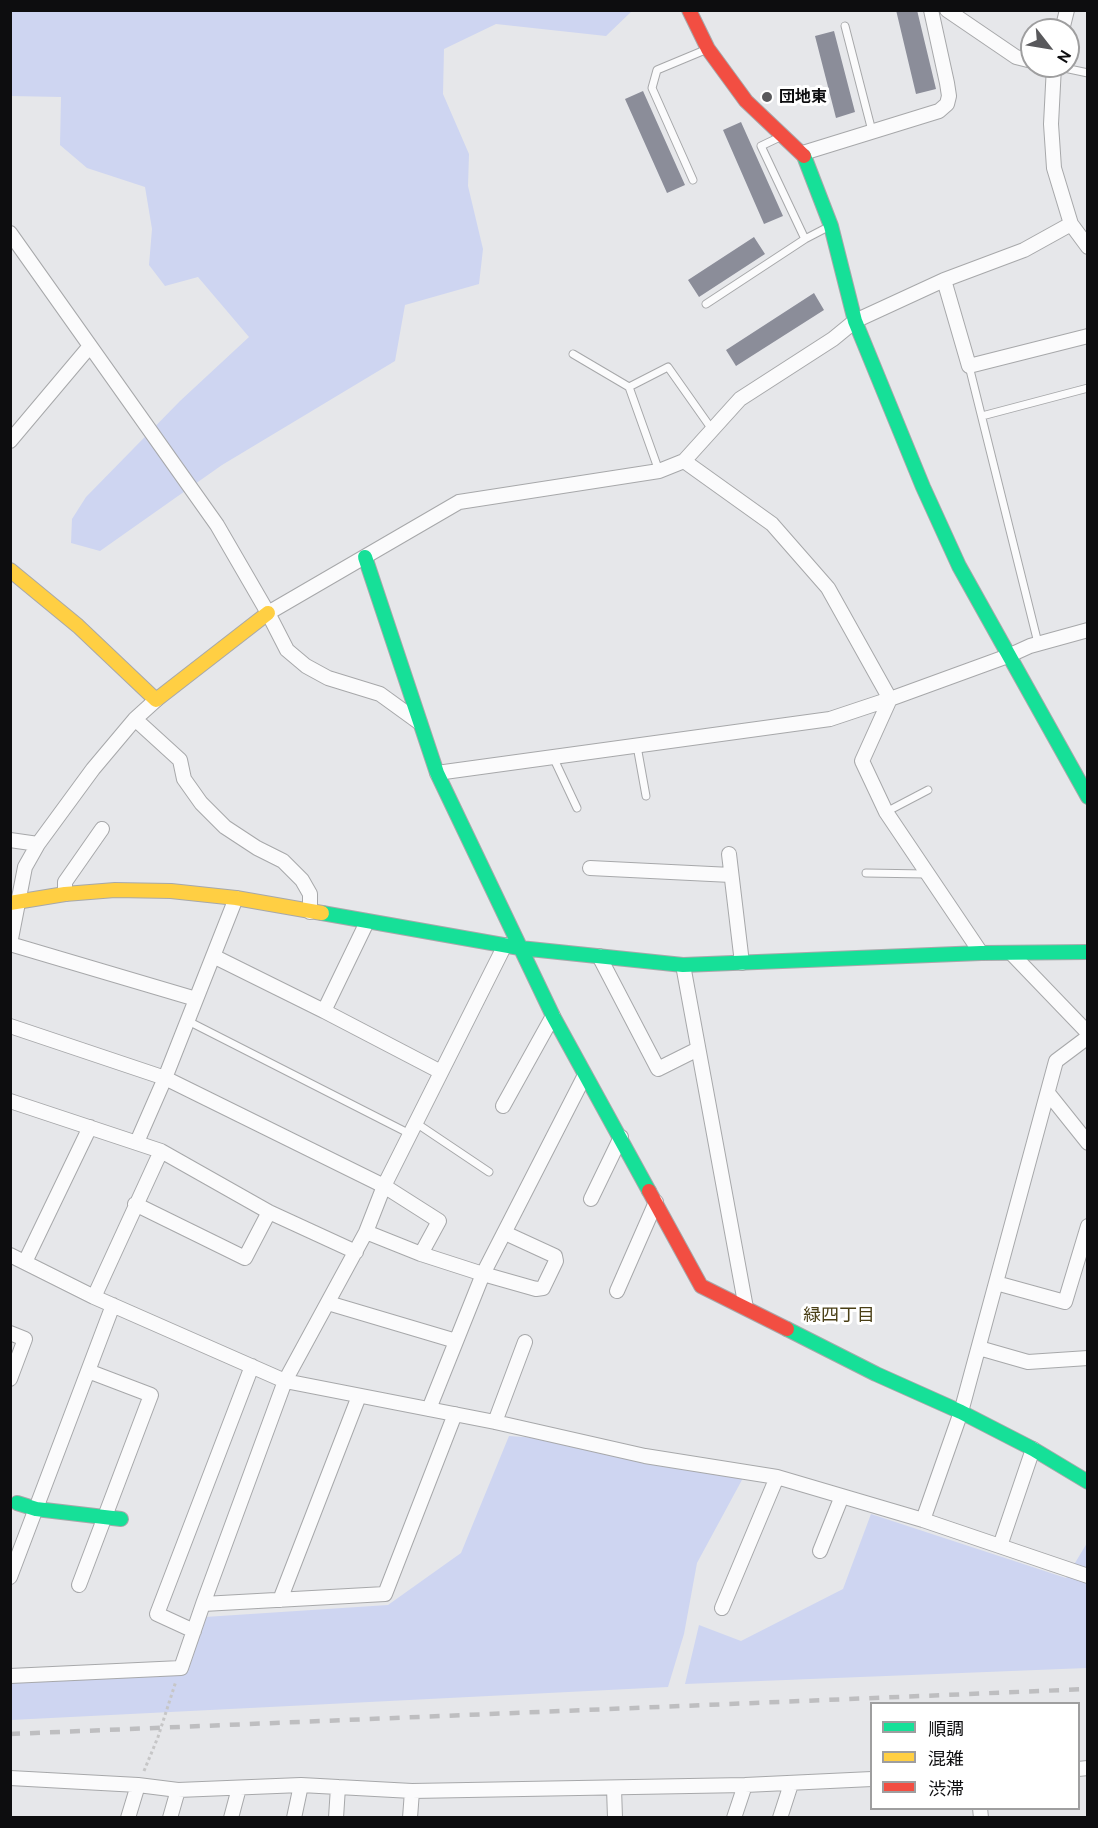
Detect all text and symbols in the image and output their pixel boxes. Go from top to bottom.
north arrow [1020,18,1080,78]
text: N [1053,47,1075,66]
place label: 団地東 [779,87,827,107]
marker: 団地東 [760,90,774,104]
district label: 緑四丁目 [803,1305,875,1327]
legend [870,1702,1080,1810]
text: 順調 [928,1718,964,1740]
text: 混雑 [928,1748,964,1770]
text: 渋滞 [928,1778,964,1800]

